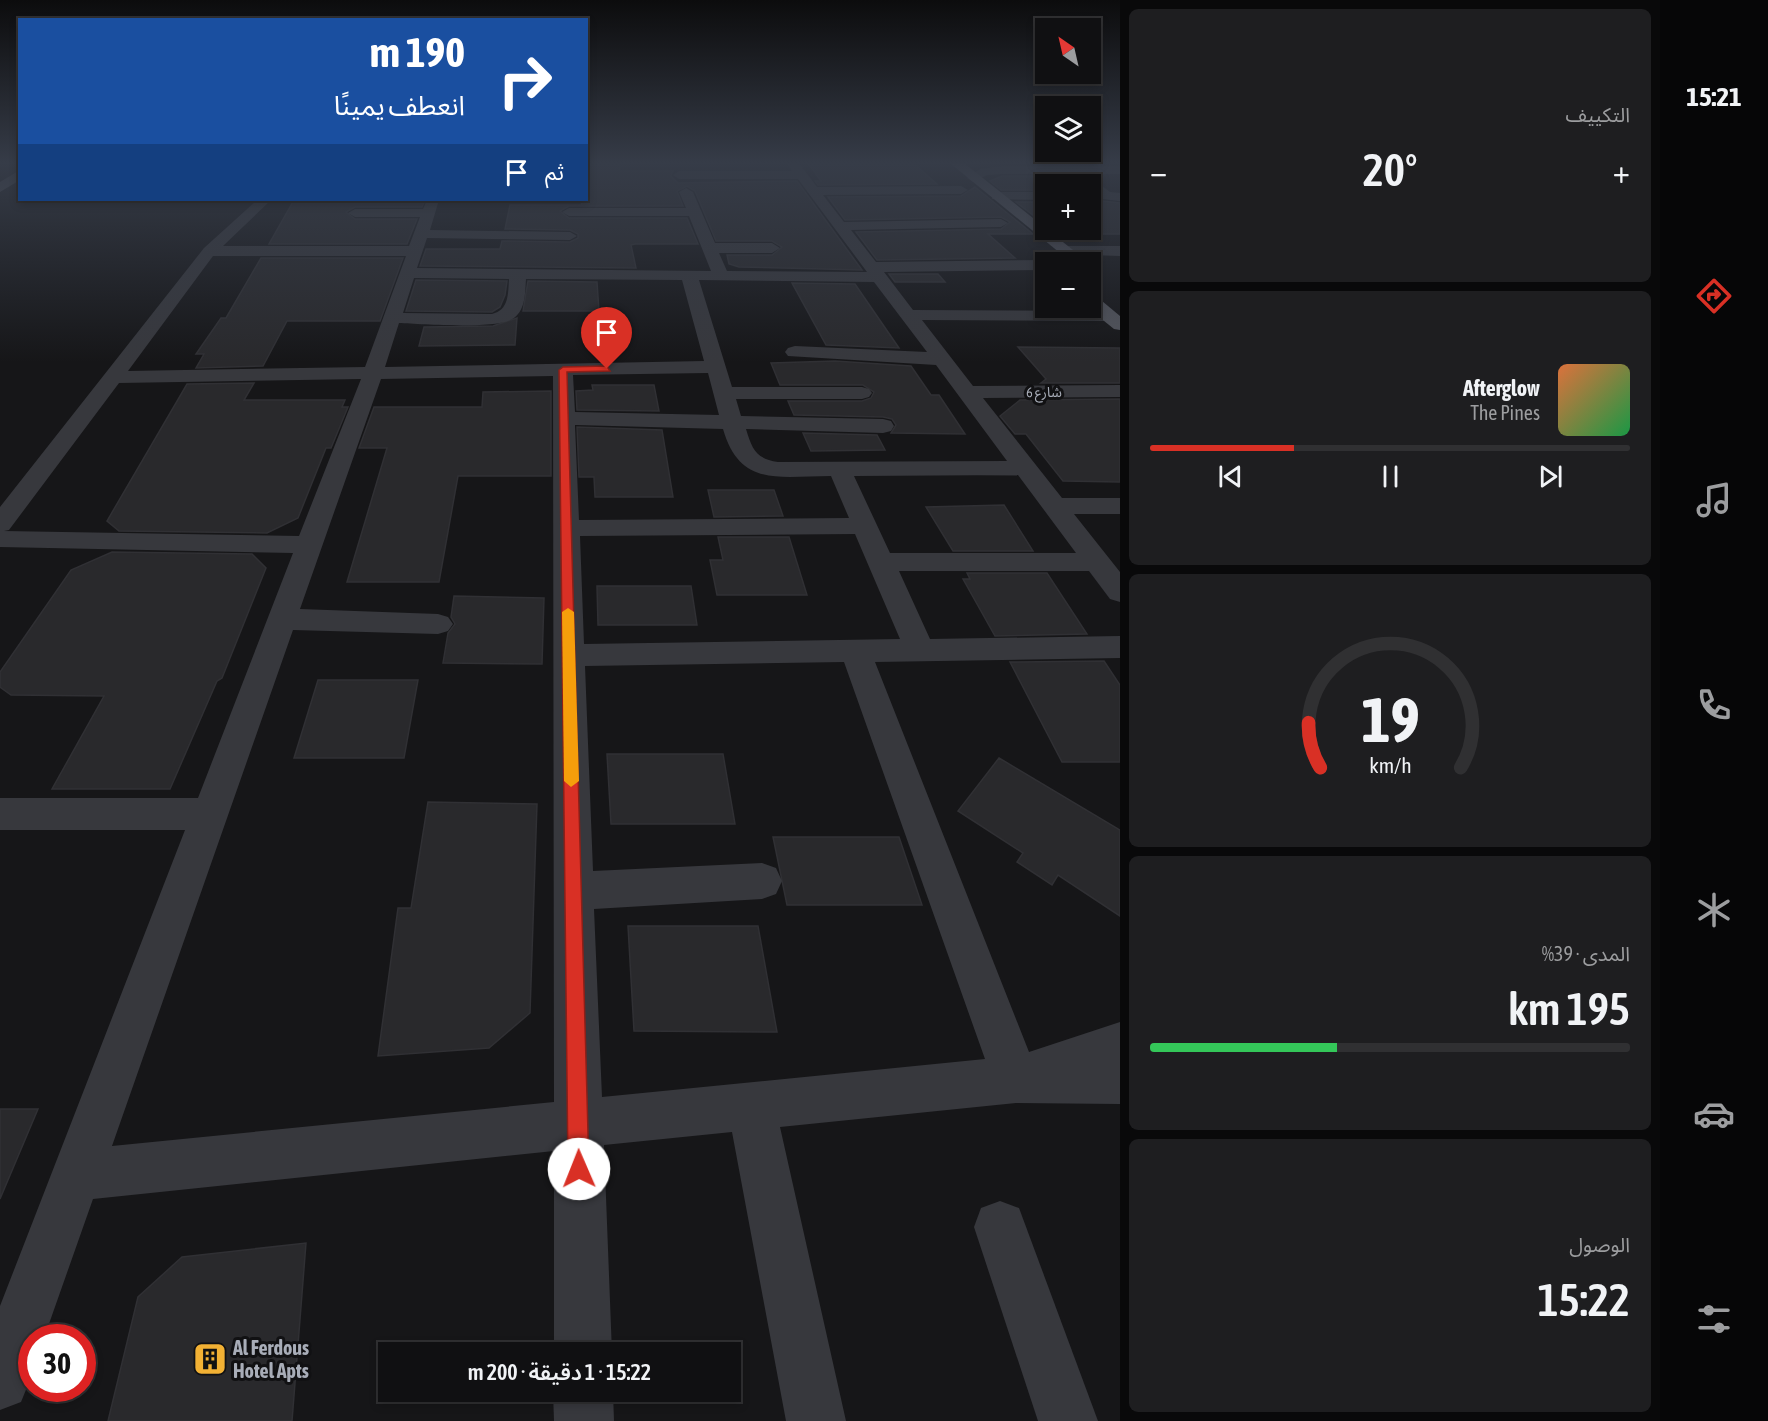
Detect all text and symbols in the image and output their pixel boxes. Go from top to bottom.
north arrow [1035,18,1101,84]
map controls [1035,18,1101,318]
text: 190 m [370,28,465,76]
icon: right [486,42,564,120]
text: 15:21 [1686,81,1742,112]
text: انعطف يمينًا [334,90,465,121]
button: layers [1035,96,1101,162]
text: التكييف [1566,103,1630,126]
text: 20° [1363,144,1417,196]
text: − [1150,152,1167,190]
text: + [1613,152,1630,190]
icon: arrive [500,156,533,189]
text: ثم [545,159,564,185]
button: + [1035,174,1101,240]
button: − [1035,252,1101,318]
icon: directions [1693,275,1735,317]
pin [581,307,632,369]
icon: arrive [590,316,623,349]
text: Afterglow [1463,375,1540,401]
street label: شارع 6 [1026,384,1062,403]
text: The Pines [1470,401,1540,424]
icon: previous [1214,460,1247,493]
icon: pause [1374,460,1407,493]
icon: next [1534,460,1567,493]
icon: music [1693,479,1735,521]
text: 19 [1361,684,1419,755]
icon: phone [1693,684,1735,726]
text: km/h [1369,753,1411,778]
icon: climate [1693,889,1735,931]
text: المدى · 39% [1542,942,1630,965]
text: 195 km [1508,983,1630,1035]
icon: car [1693,1093,1735,1135]
position arrow [547,1137,611,1201]
text: الوصول [1569,1233,1630,1256]
text: 15:22 [1537,1274,1630,1326]
icon: filters [1693,1298,1735,1340]
speed limit sign: 30 [18,1324,96,1402]
place label: Al Ferdous Hotel Apts [232,1336,309,1382]
building icon: Al Ferdous Hotel Apts [192,1341,228,1377]
text: 15:22 · 1 دقيقة · 200 m [468,1359,651,1385]

